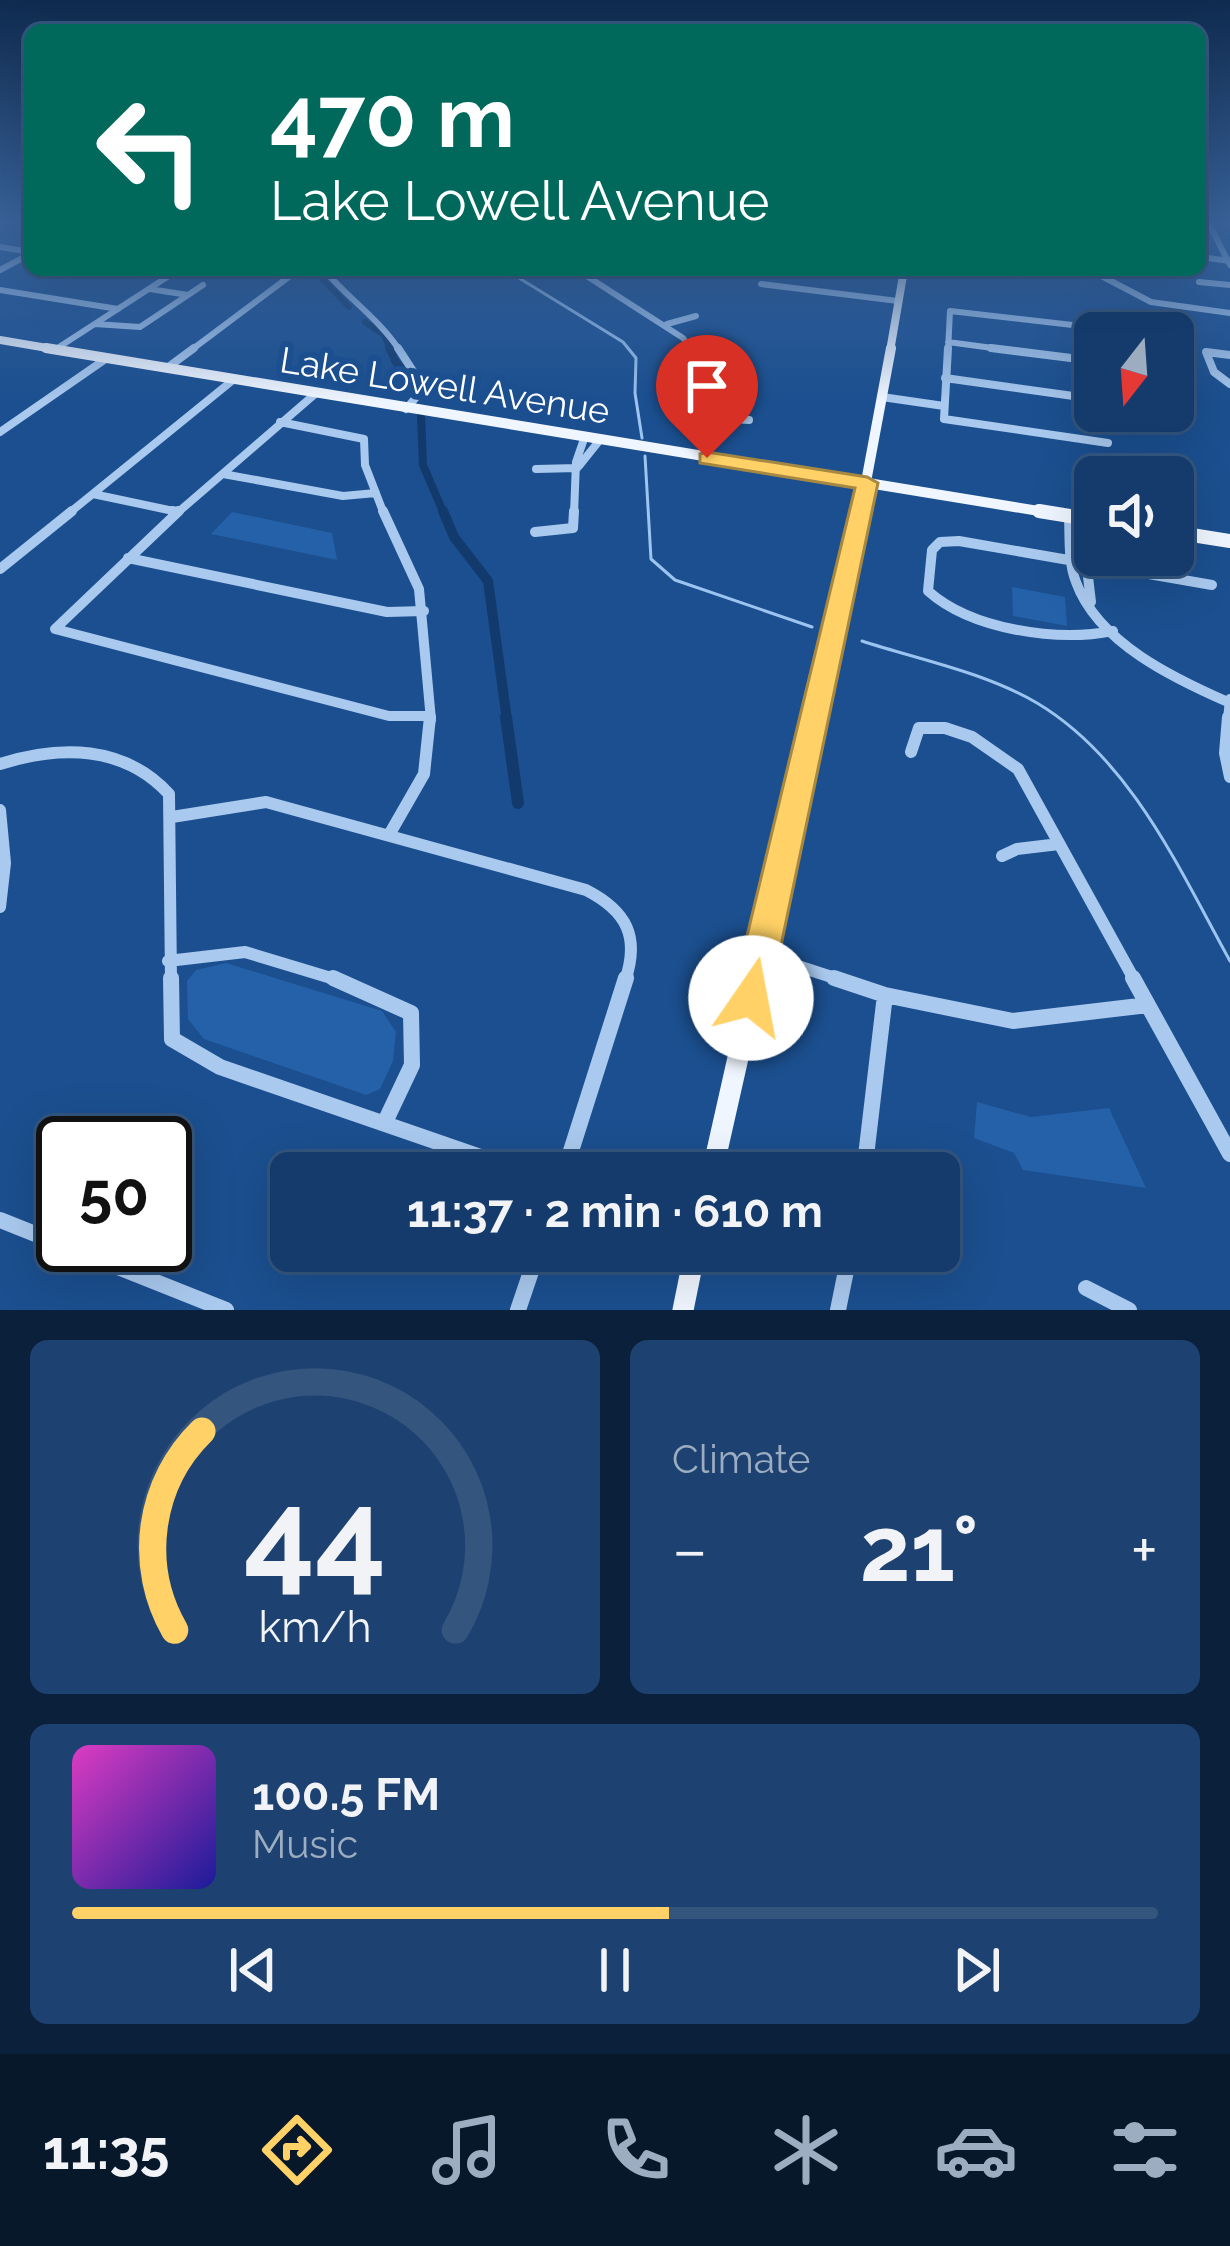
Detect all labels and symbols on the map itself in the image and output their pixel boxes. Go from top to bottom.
north arrow [1074,312,1194,432]
pin [656,335,758,458]
street label: Lake Lowell Avenue [277,338,613,432]
position arrow [688,935,814,1061]
speed limit sign: 50 [36,1116,192,1272]

